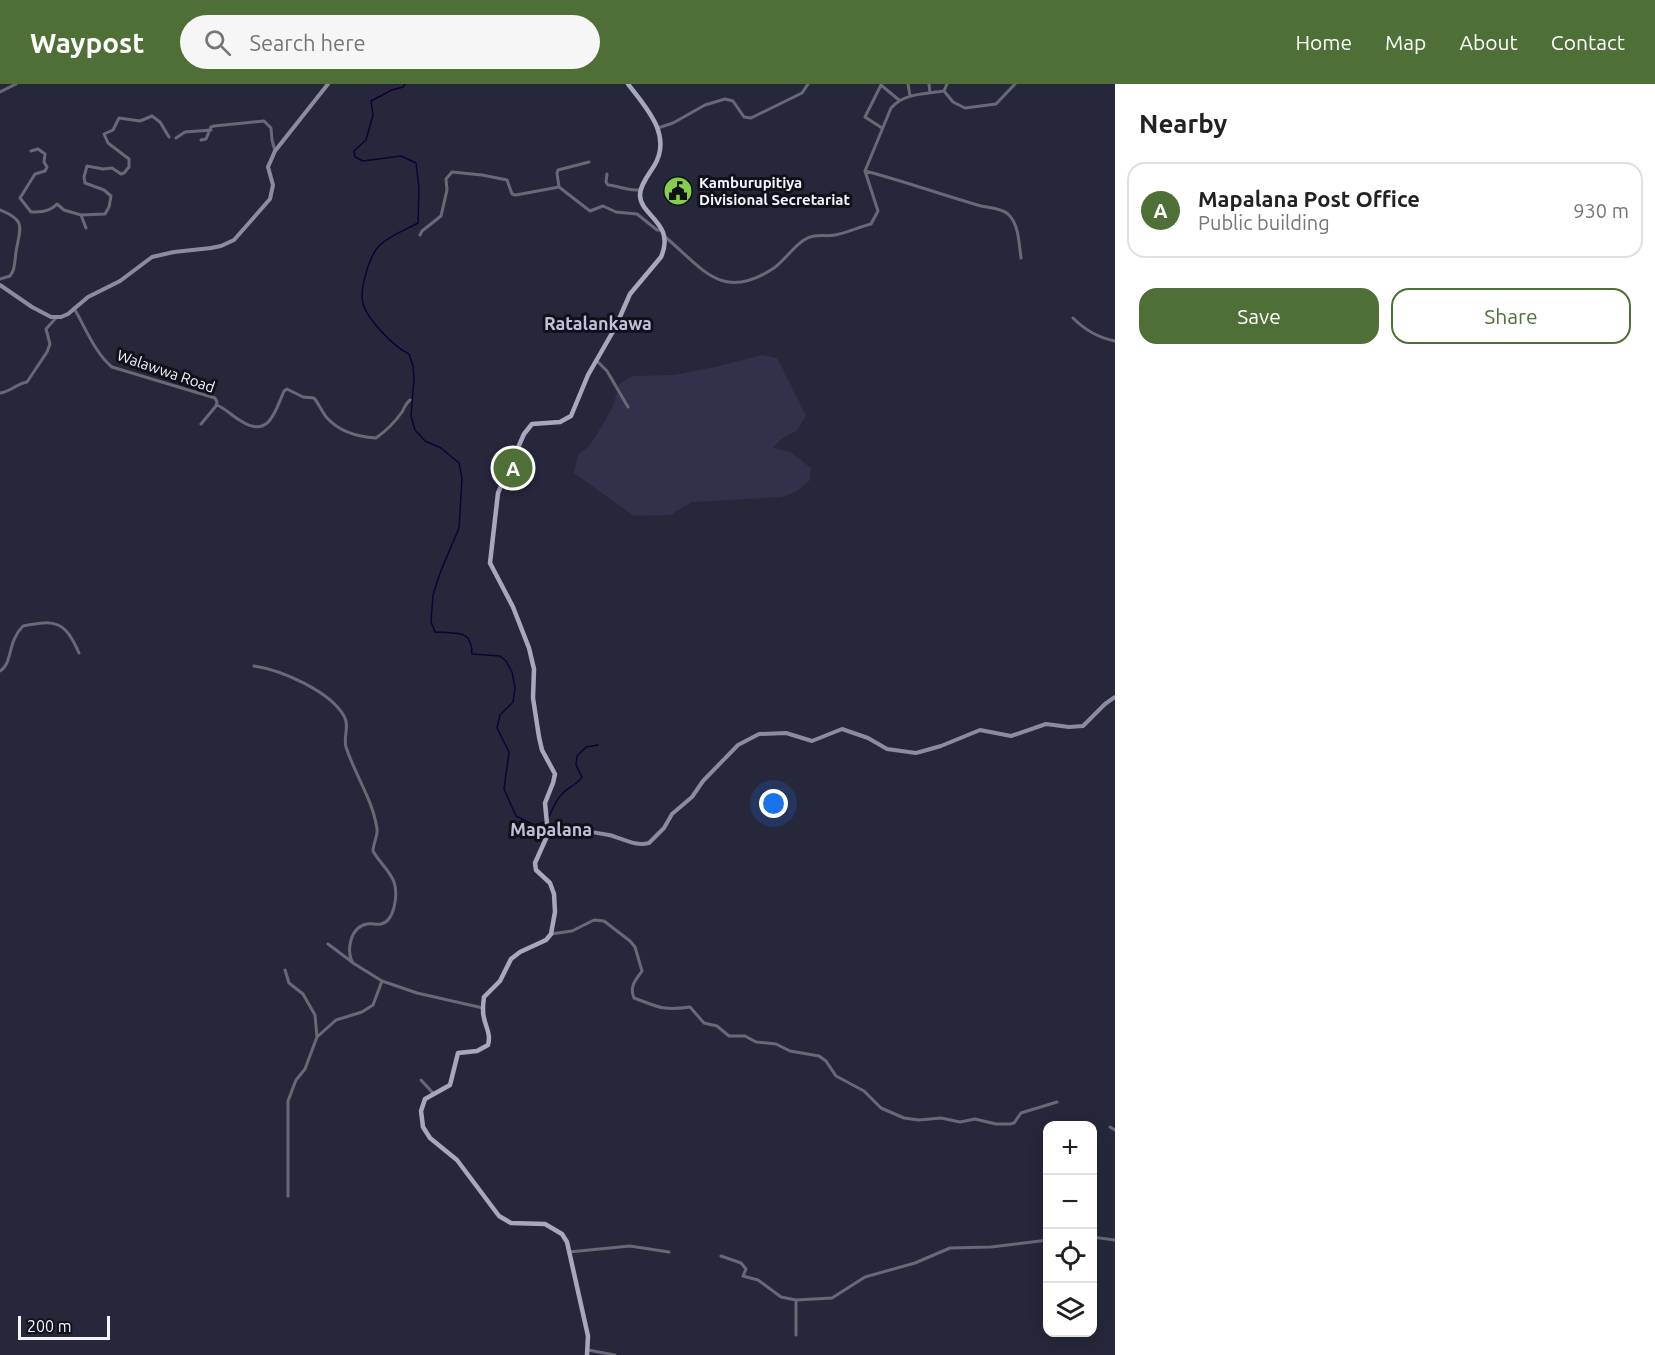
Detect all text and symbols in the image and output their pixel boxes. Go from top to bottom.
search box [180,15,600,69]
icon: search [201,26,234,59]
text: Waypost [30,27,144,58]
text: Search here [249,30,366,55]
text: Home [1295,30,1352,54]
text: Map [1385,30,1426,54]
text: About [1459,30,1518,54]
text: Contact [1551,30,1625,54]
text: Nearby [1139,109,1227,138]
place label: Kamburupitiya Divisional Secretariat [699,174,850,208]
public building icon: Kamburupitiya Divisional Secretariat [662,175,694,207]
text: Mapalana Post Office [1198,186,1420,211]
text: A [1153,199,1168,222]
text: 930 m [1573,199,1629,222]
text: Public building [1198,211,1330,234]
button: Save [1139,288,1379,344]
button: Share [1391,288,1631,344]
district label: Ratalankawa [544,313,652,333]
street label: Walawwa Road [115,346,217,396]
pin: A [494,446,532,490]
your location [759,789,788,818]
district label: Mapalana [510,819,592,839]
map controls [1043,1121,1097,1337]
button: + [1043,1121,1097,1175]
button: − [1043,1175,1097,1229]
button: locate [1043,1229,1097,1283]
button: layers [1043,1283,1097,1337]
scale bar [18,1313,110,1340]
text: 200 m [27,1317,72,1335]

